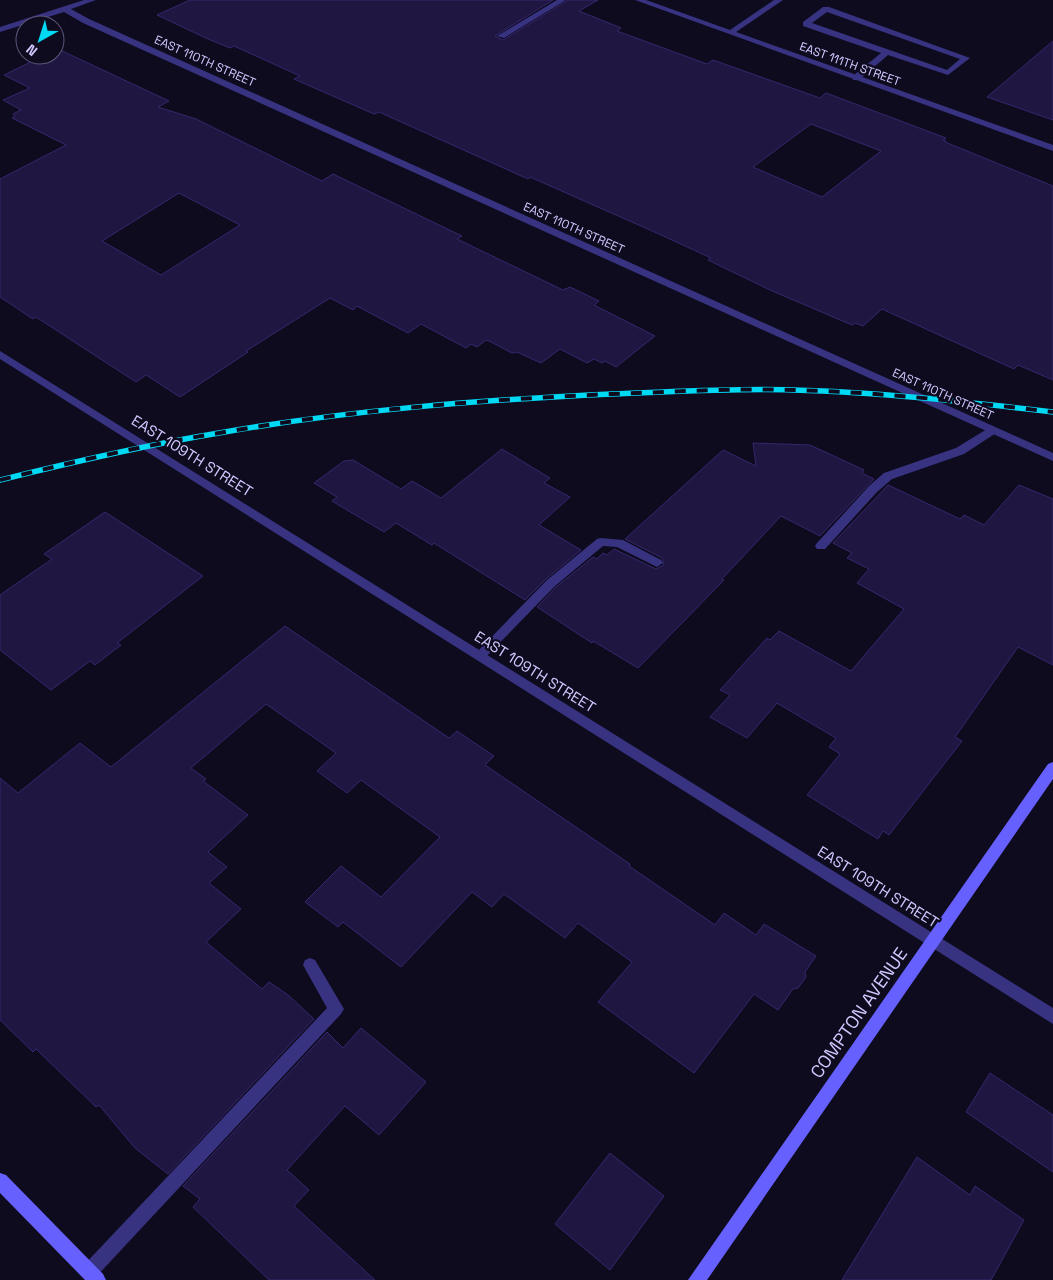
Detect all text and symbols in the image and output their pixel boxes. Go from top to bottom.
north arrow [15,15,65,65]
street label: EAST 110TH STREET [152,32,258,90]
street label: EAST 111TH STREET [797,38,903,90]
text: N [23,40,41,60]
street label: EAST 110TH STREET [521,199,627,257]
street label: EAST 110TH STREET [890,365,996,423]
street label: EAST 109TH STREET [128,411,256,501]
street label: EAST 109TH STREET [471,627,599,717]
street label: EAST 109TH STREET [814,842,942,932]
street label: COMPTON AVENUE [805,943,912,1082]

